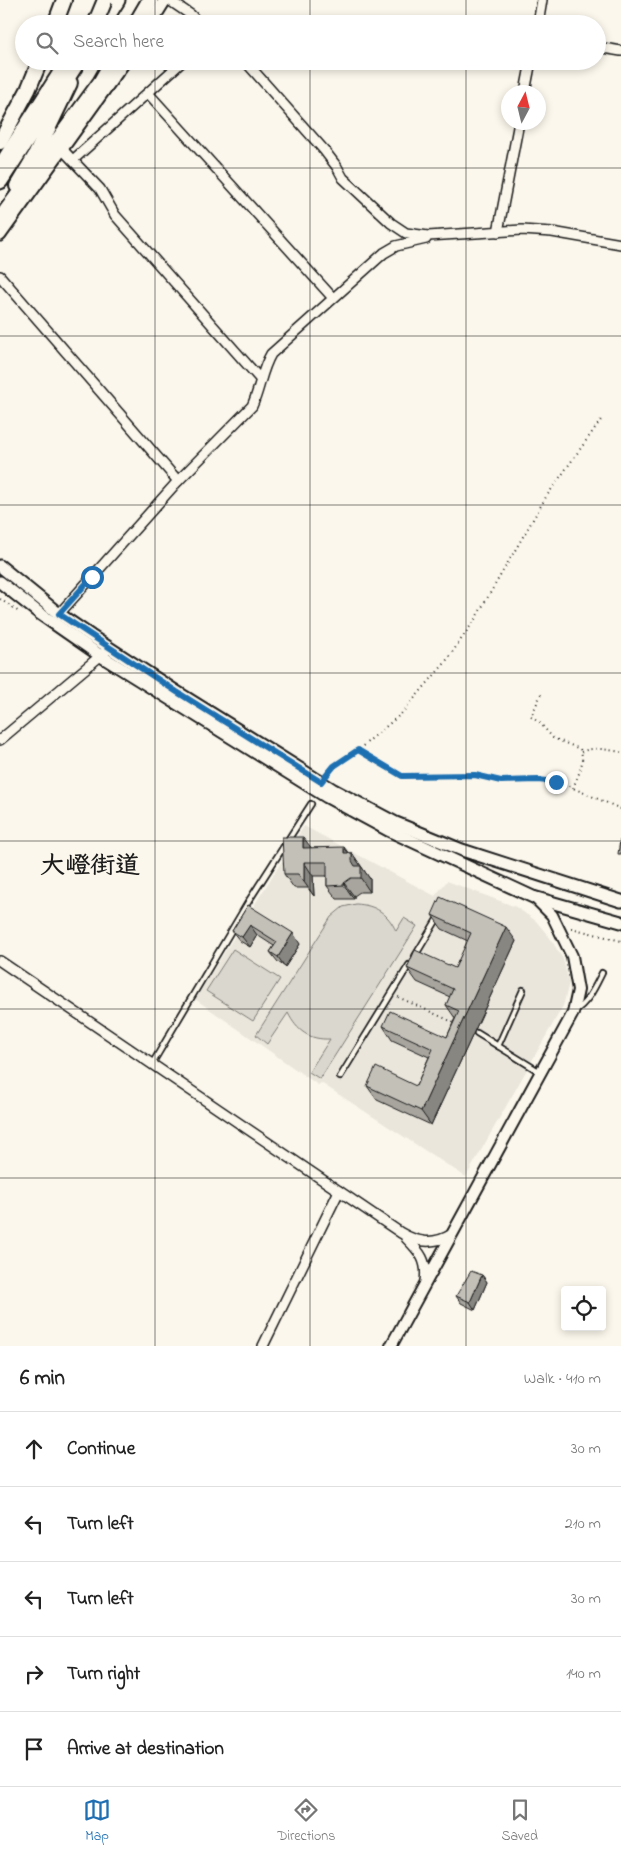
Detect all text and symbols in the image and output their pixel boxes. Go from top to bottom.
search box [15,15,606,70]
icon: search [33,29,61,57]
text: Search here [73,29,164,56]
north arrow [501,85,546,130]
route start [81,566,104,589]
route end [545,771,568,794]
district label: 大嶝街道 [40,849,140,885]
map controls [561,1286,606,1331]
button: locate [561,1286,606,1331]
text: 6 min [20,1364,65,1394]
text: Walk · 410 m [524,1367,601,1391]
icon: ahead [20,1435,48,1463]
text: Continue [67,1436,135,1463]
text: 30 m [571,1437,601,1461]
icon: left [20,1510,48,1538]
text: Turn left [67,1511,134,1538]
text: 210 m [565,1512,601,1536]
icon: left [20,1585,48,1613]
text: Turn left [67,1586,134,1613]
text: 30 m [571,1587,601,1611]
icon: right [20,1660,48,1688]
text: Turn right [67,1661,140,1688]
text: 140 m [566,1662,601,1686]
icon: arrive [20,1735,48,1763]
text: Arrive at destination [67,1736,224,1763]
tab: Map [83,1796,111,1847]
tab: Directions [277,1796,335,1847]
tab: Saved [501,1796,538,1847]

